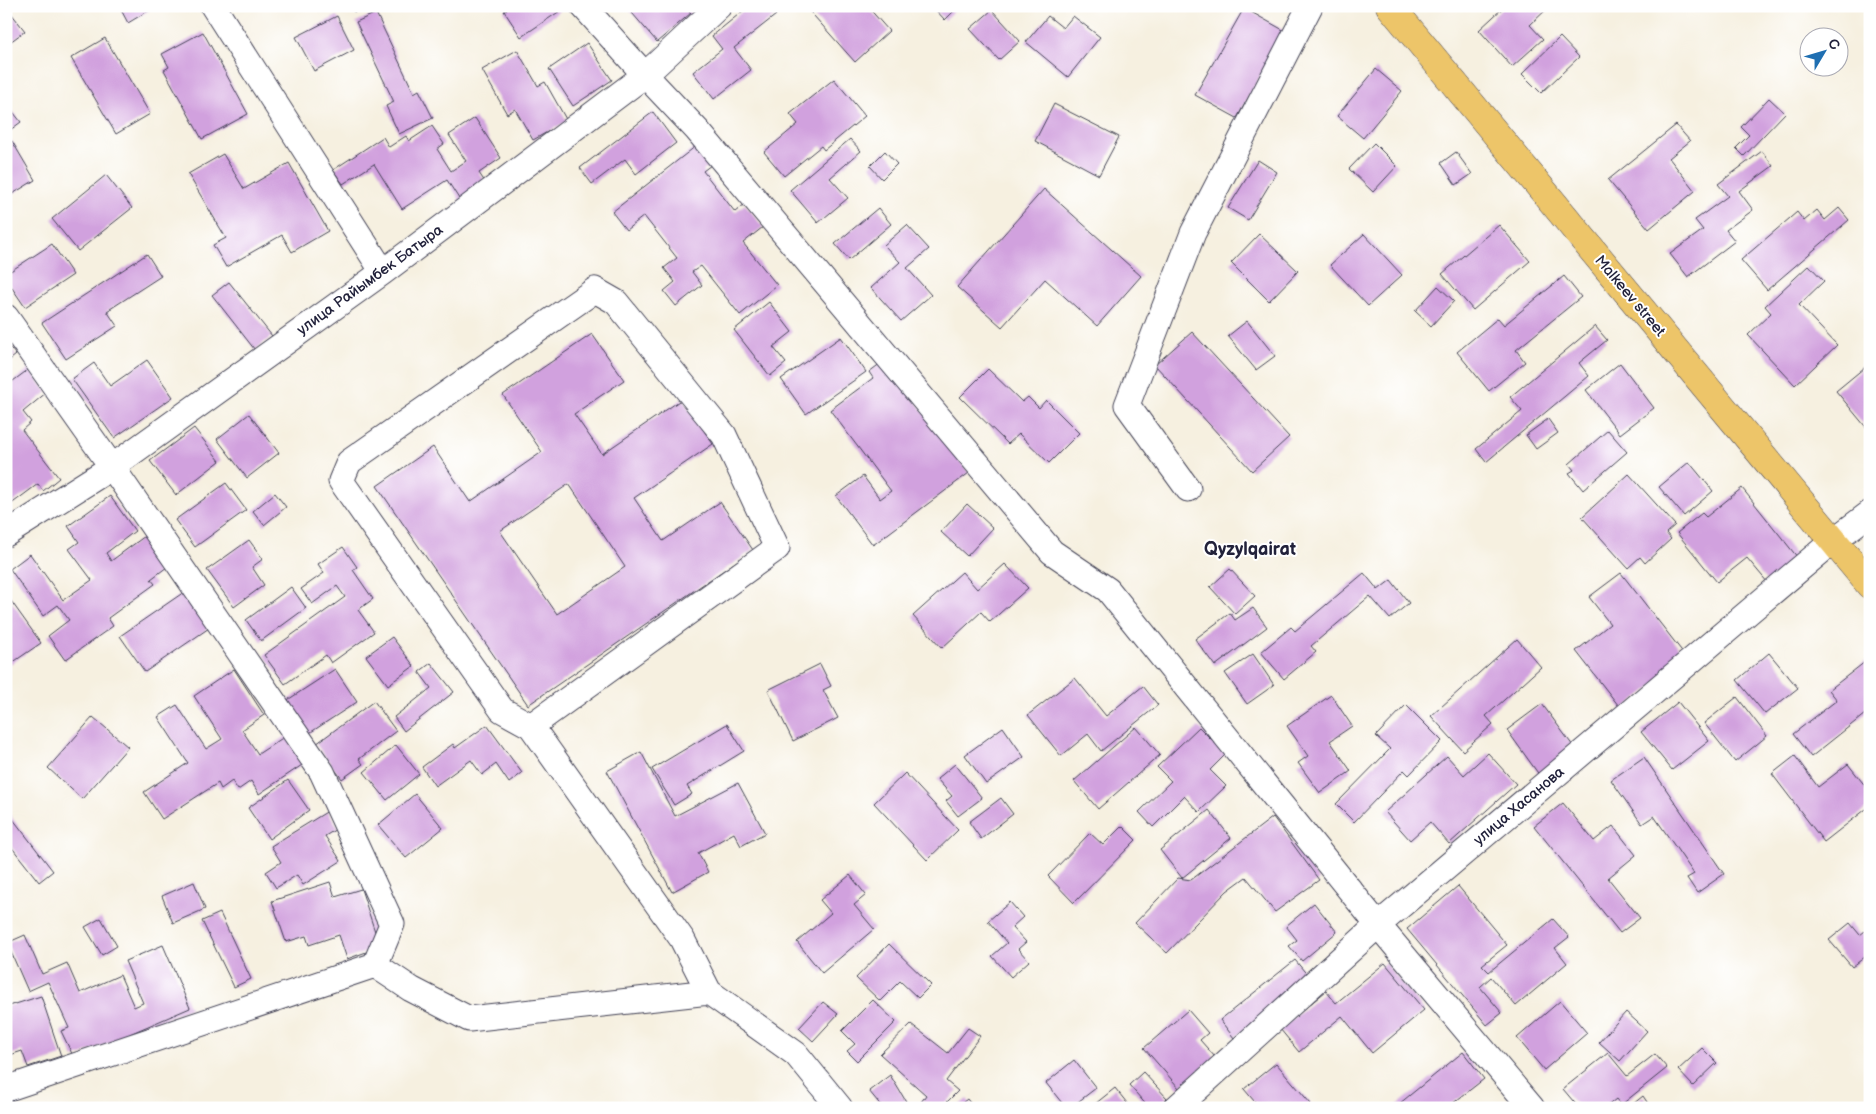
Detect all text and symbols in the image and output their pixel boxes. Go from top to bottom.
north arrow [1798,28,1848,78]
text: С [1824,35,1844,54]
street label: улица Райымбек Батыра [293,220,447,339]
street label: Malkeev street [1590,251,1670,341]
district label: Qyzylqairat [1204,539,1296,560]
street label: улица Хасанова [1470,762,1568,850]

